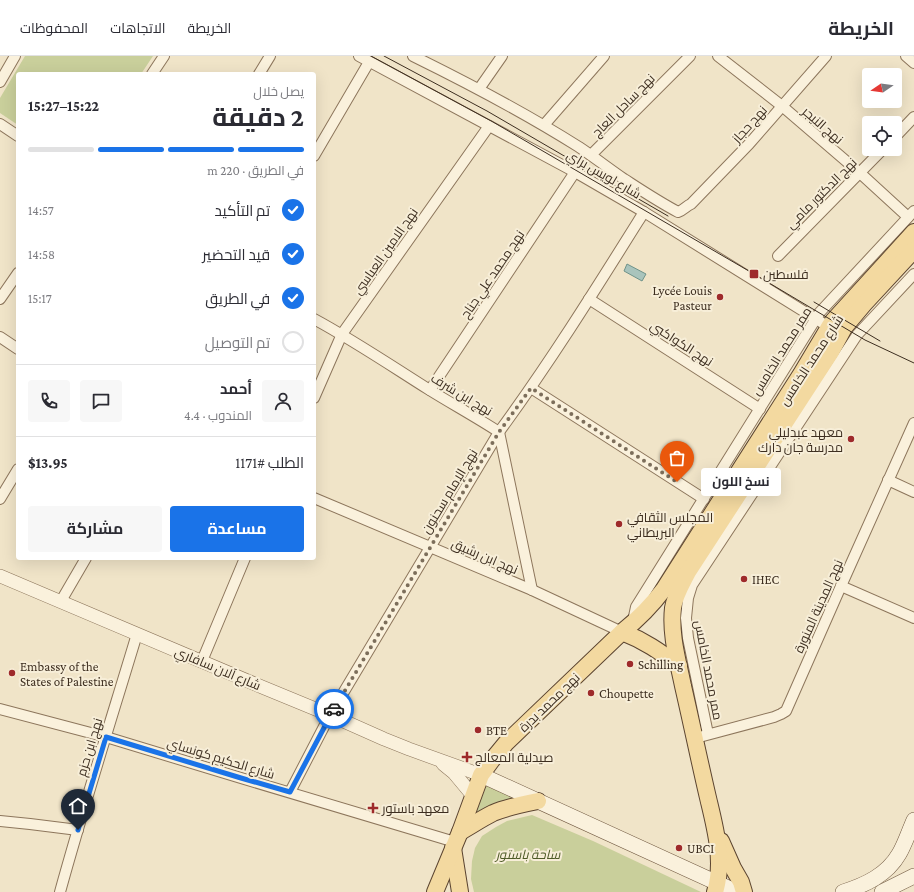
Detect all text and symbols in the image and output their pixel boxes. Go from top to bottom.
text: الخريطة [828,18,894,39]
text: المحفوظات [20,20,88,36]
text: الاتجاهات [110,20,166,36]
text: الخريطة [188,20,231,36]
north arrow [862,68,902,108]
map controls [862,68,902,156]
street label: نهج ساحل العاج [589,71,659,141]
text: يصل خلال [253,84,304,99]
text: 15:22–15:27 [28,98,99,114]
text: 2 دقيقة [212,103,304,132]
street label: نهج حجاز [728,103,771,147]
street label: نهج النيجر [798,103,846,148]
button: locate [862,116,902,156]
street label: شارع لويس براي [562,147,644,204]
street label: نهج الدكتور مامي [783,155,862,234]
text: في الطريق · 220 m [207,163,304,178]
icon: check [282,199,304,221]
text: 14:57 [28,203,54,218]
text: تم التأكيد [214,203,270,219]
street label: نهج الامين العباسي [350,205,423,299]
street label: نهج محمد علي جناح [457,227,530,323]
icon: check [282,243,304,265]
text: 14:58 [28,247,55,262]
text: قيد التحضير [202,247,270,263]
place label: فلسطين [763,267,809,282]
marker: فلسطين [748,268,760,280]
place label: Lycée Louis Pasteur [652,283,712,313]
icon: check [282,287,304,309]
text: 15:17 [28,291,52,306]
text: في الطريق [205,291,270,307]
marker: Lycée Louis Pasteur [715,292,725,302]
street label: ممر محمد الخامس [748,304,815,398]
street label: شارع محمد الخامس [776,312,847,409]
street label: نهج الكواكبي [646,318,716,372]
text: تم التوصيل [205,335,270,351]
street label: نهج ابن شرف [428,370,495,419]
button: phone [28,380,70,422]
button: chat [80,380,122,422]
button: person [262,380,304,422]
text: أحمد [220,381,252,397]
text: المندوب · 4.4 [184,408,252,423]
place label: معهد عبدليلي مدرسة جان دارك [758,425,843,455]
marker: معهد عبدليلي مدرسة جان دارك [846,434,856,444]
pin [660,441,694,482]
street label: نهج الإمام سحنون [418,446,482,537]
icon: bag [666,447,688,469]
text: $13.95 [28,455,68,471]
text: الطلب #1171 [235,455,304,471]
callout: نسخ اللون [701,468,781,496]
text: نسخ اللون [712,474,770,489]
button: مشاركة [28,506,162,552]
button: مساعدة [170,506,304,552]
place label: المجلس الثقافي البريطاني [627,510,713,543]
marker: المجلس الثقافي البريطاني [614,519,624,529]
street label: نهج ابن رشيق [449,536,520,578]
street label: نهج المدينة المنورة [791,557,847,656]
place label: IHEC [752,572,779,587]
marker: IHEC [739,574,749,584]
street label: ممر محمد الخامس [691,619,726,721]
street label: شارع آلان سافاري [171,644,263,696]
place label: Schilling [638,657,684,672]
place label: Embassy of the States of Palestine [20,659,114,689]
marker: Schilling [625,659,635,669]
marker: Embassy of the States of Palestine [7,668,17,678]
street label: نهج محمد بدرة [516,670,583,736]
place label: Choupette [599,686,654,701]
marker: Choupette [586,688,596,698]
courier [314,689,354,729]
icon: car [323,698,345,720]
street label: نهج ابن حزم [73,716,107,779]
place label: BTE [486,723,507,738]
marker: BTE [473,725,483,735]
street label: شارع الحكيم كونساي [164,735,276,785]
place label: صيدلية المعالج [475,750,553,766]
marker: صيدلية المعالج [462,752,472,762]
pin [61,789,95,830]
icon: home [67,795,89,817]
place label: معهد باستور [381,801,449,816]
marker: معهد باستور [367,802,379,814]
place label: UBCI [687,841,714,856]
marker: UBCI [674,843,684,853]
park label: ساحة باستور [494,847,561,862]

